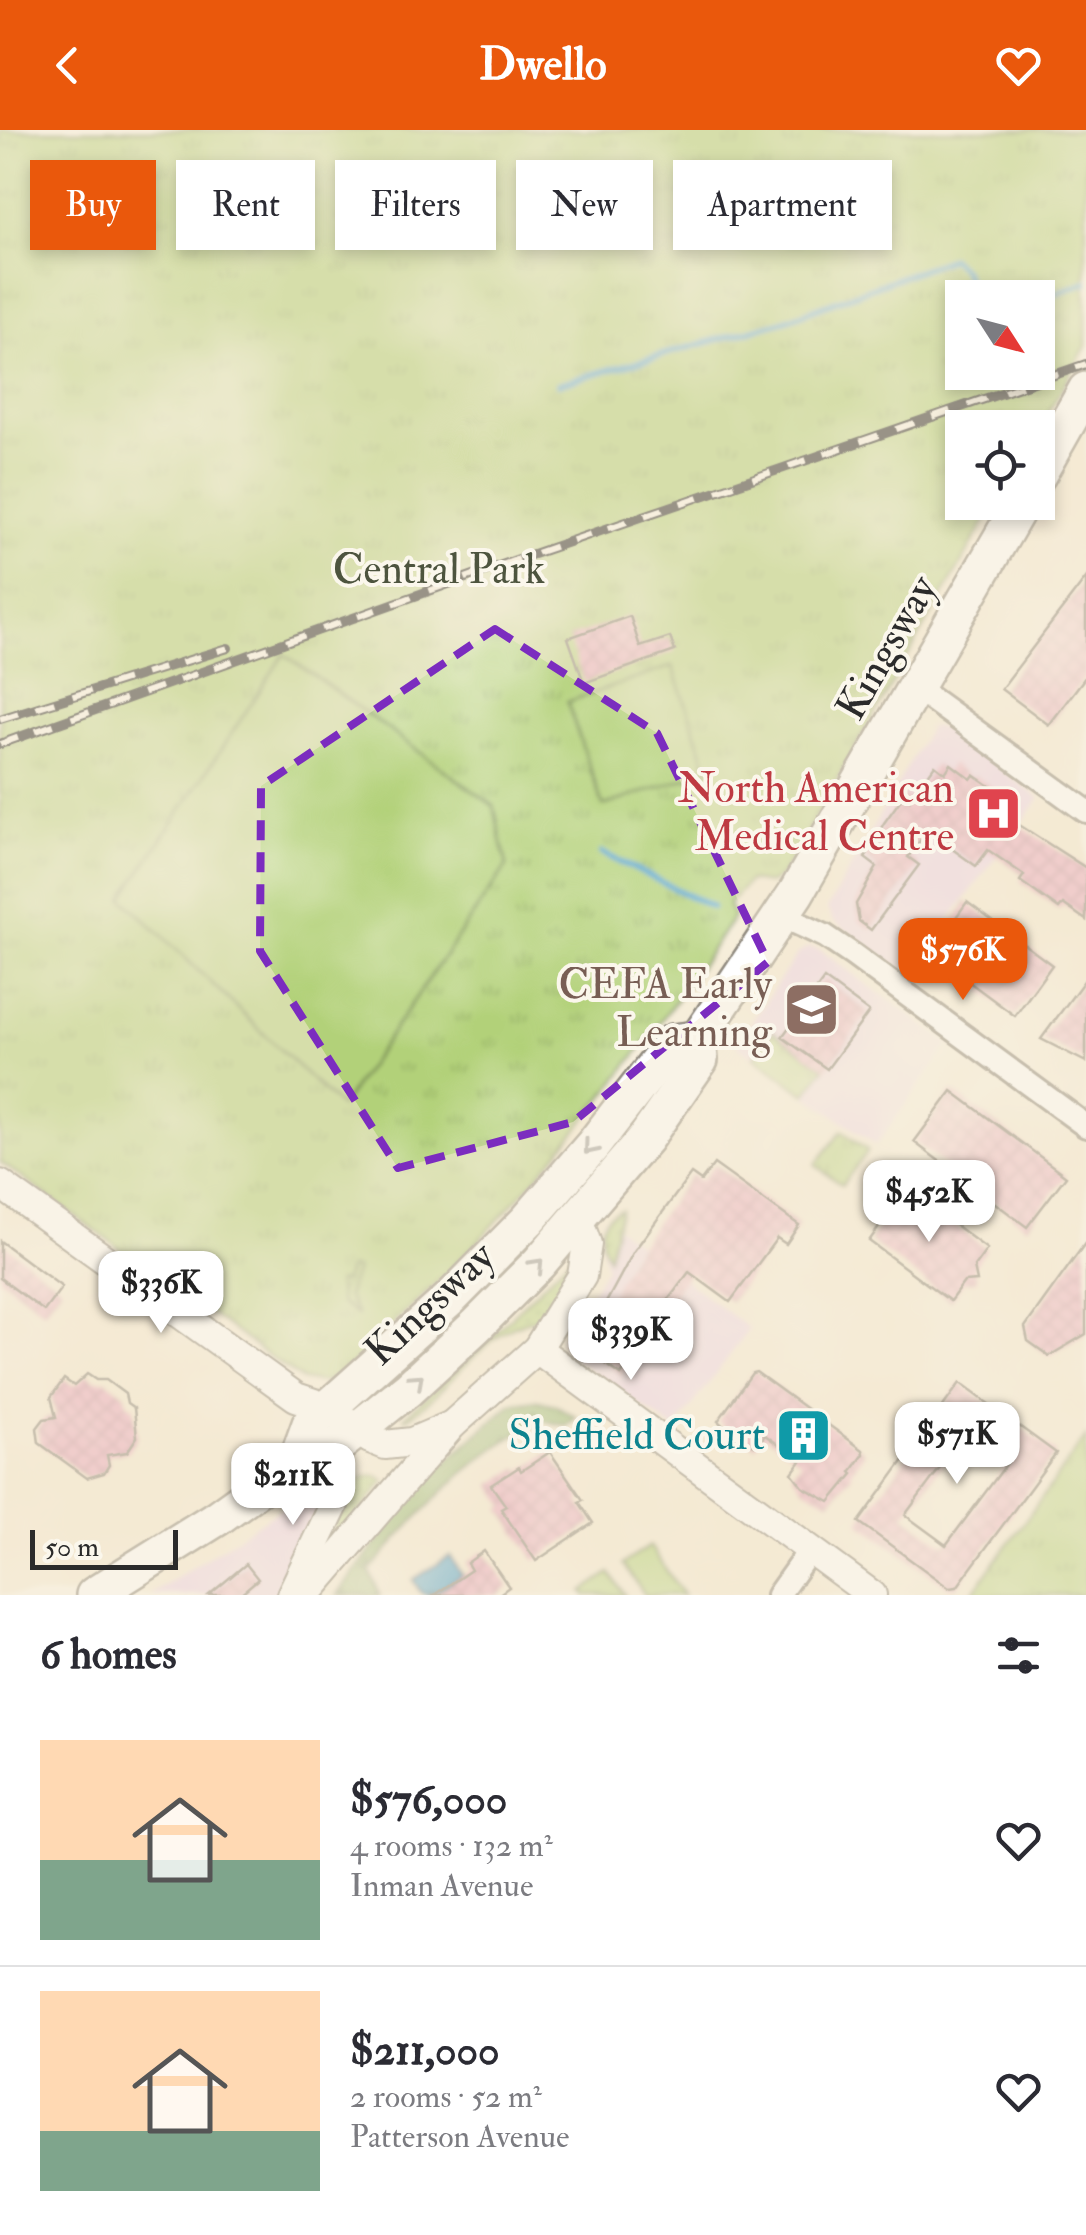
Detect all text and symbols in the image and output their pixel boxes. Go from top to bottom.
text: Dwello [479,37,607,93]
icon: back [40,38,95,93]
icon: heart [991,38,1046,93]
chip: Buy [30,160,156,250]
chip: Rent [176,160,315,250]
chip: Filters [335,160,496,250]
chip: New [516,160,653,250]
chip: Apartment [673,160,892,250]
north arrow [945,280,1055,390]
map controls [945,280,1055,520]
button: locate [945,410,1055,520]
park label: Central Park [333,544,545,596]
street label: Kingsway [825,566,949,730]
place label: North American Medical Centre [678,763,954,863]
hospital icon: North American Medical Centre [963,783,1023,843]
pin: $576K [893,918,1033,1003]
text: $576K [920,930,1006,970]
place label: CEFA Early Learning [558,959,773,1059]
school or university icon: CEFA Early Learning [781,979,841,1039]
one-way arrow [584,1137,602,1155]
pin: $452K [859,1160,999,1245]
text: $452K [885,1172,973,1212]
street label: Kingsway [354,1231,506,1377]
pin: $336K [91,1251,231,1336]
one-way arrow [525,1258,543,1277]
text: $336K [120,1263,202,1303]
pin: $339K [561,1298,701,1383]
text: $339K [590,1310,672,1350]
one-way arrow [405,1374,424,1392]
pin: $571K [887,1402,1027,1487]
building icon: Sheffield Court [774,1406,834,1466]
place label: Sheffield Court [509,1410,765,1462]
text: $571K [917,1414,997,1454]
pin: $211K [223,1443,363,1528]
text: $211K [253,1455,333,1495]
scale bar [30,1525,178,1570]
text: 50 m [45,1530,99,1565]
icon: filters [991,1628,1046,1683]
text: 6 homes [40,1629,177,1681]
text: $576,000 [350,1774,507,1826]
icon: home [120,1780,240,1900]
icon: heart [991,1813,1046,1868]
text: 4 rooms · 132 m² [350,1826,553,1866]
text: Inman Avenue [350,1866,533,1906]
text: $211,000 [350,2025,500,2077]
icon: home [120,2031,240,2151]
icon: heart [991,2064,1046,2119]
text: 2 rooms · 52 m² [350,2077,542,2117]
text: Patterson Avenue [350,2117,569,2157]

